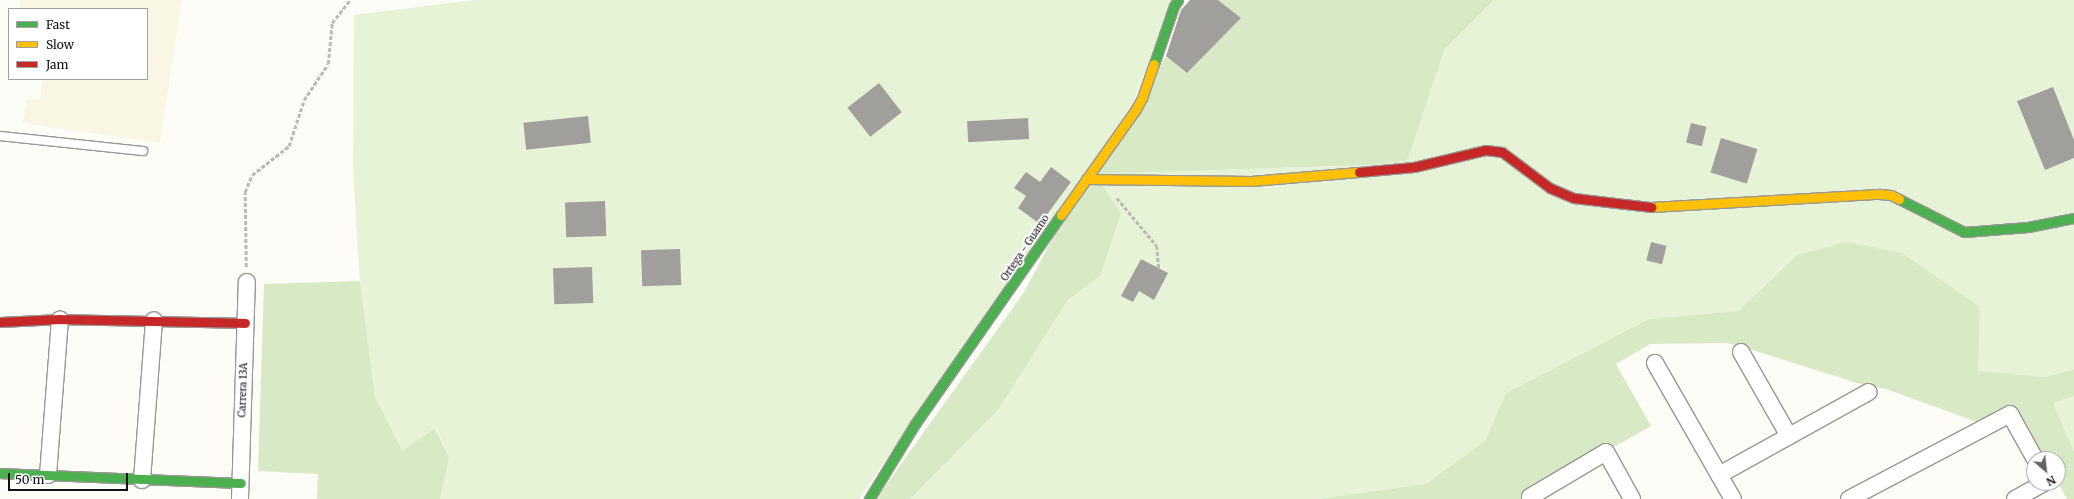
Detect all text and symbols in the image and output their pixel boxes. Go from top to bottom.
legend [8,8,148,80]
text: Fast [46,17,70,32]
text: Slow [46,37,74,52]
text: Jam [46,57,68,72]
street label: Ortega - Guamo [998,213,1052,283]
street label: Carrera 13A [236,362,250,418]
north arrow [2026,451,2066,491]
scale bar [10,465,130,491]
text: 50 m [15,472,44,487]
text: N [2044,472,2058,489]

